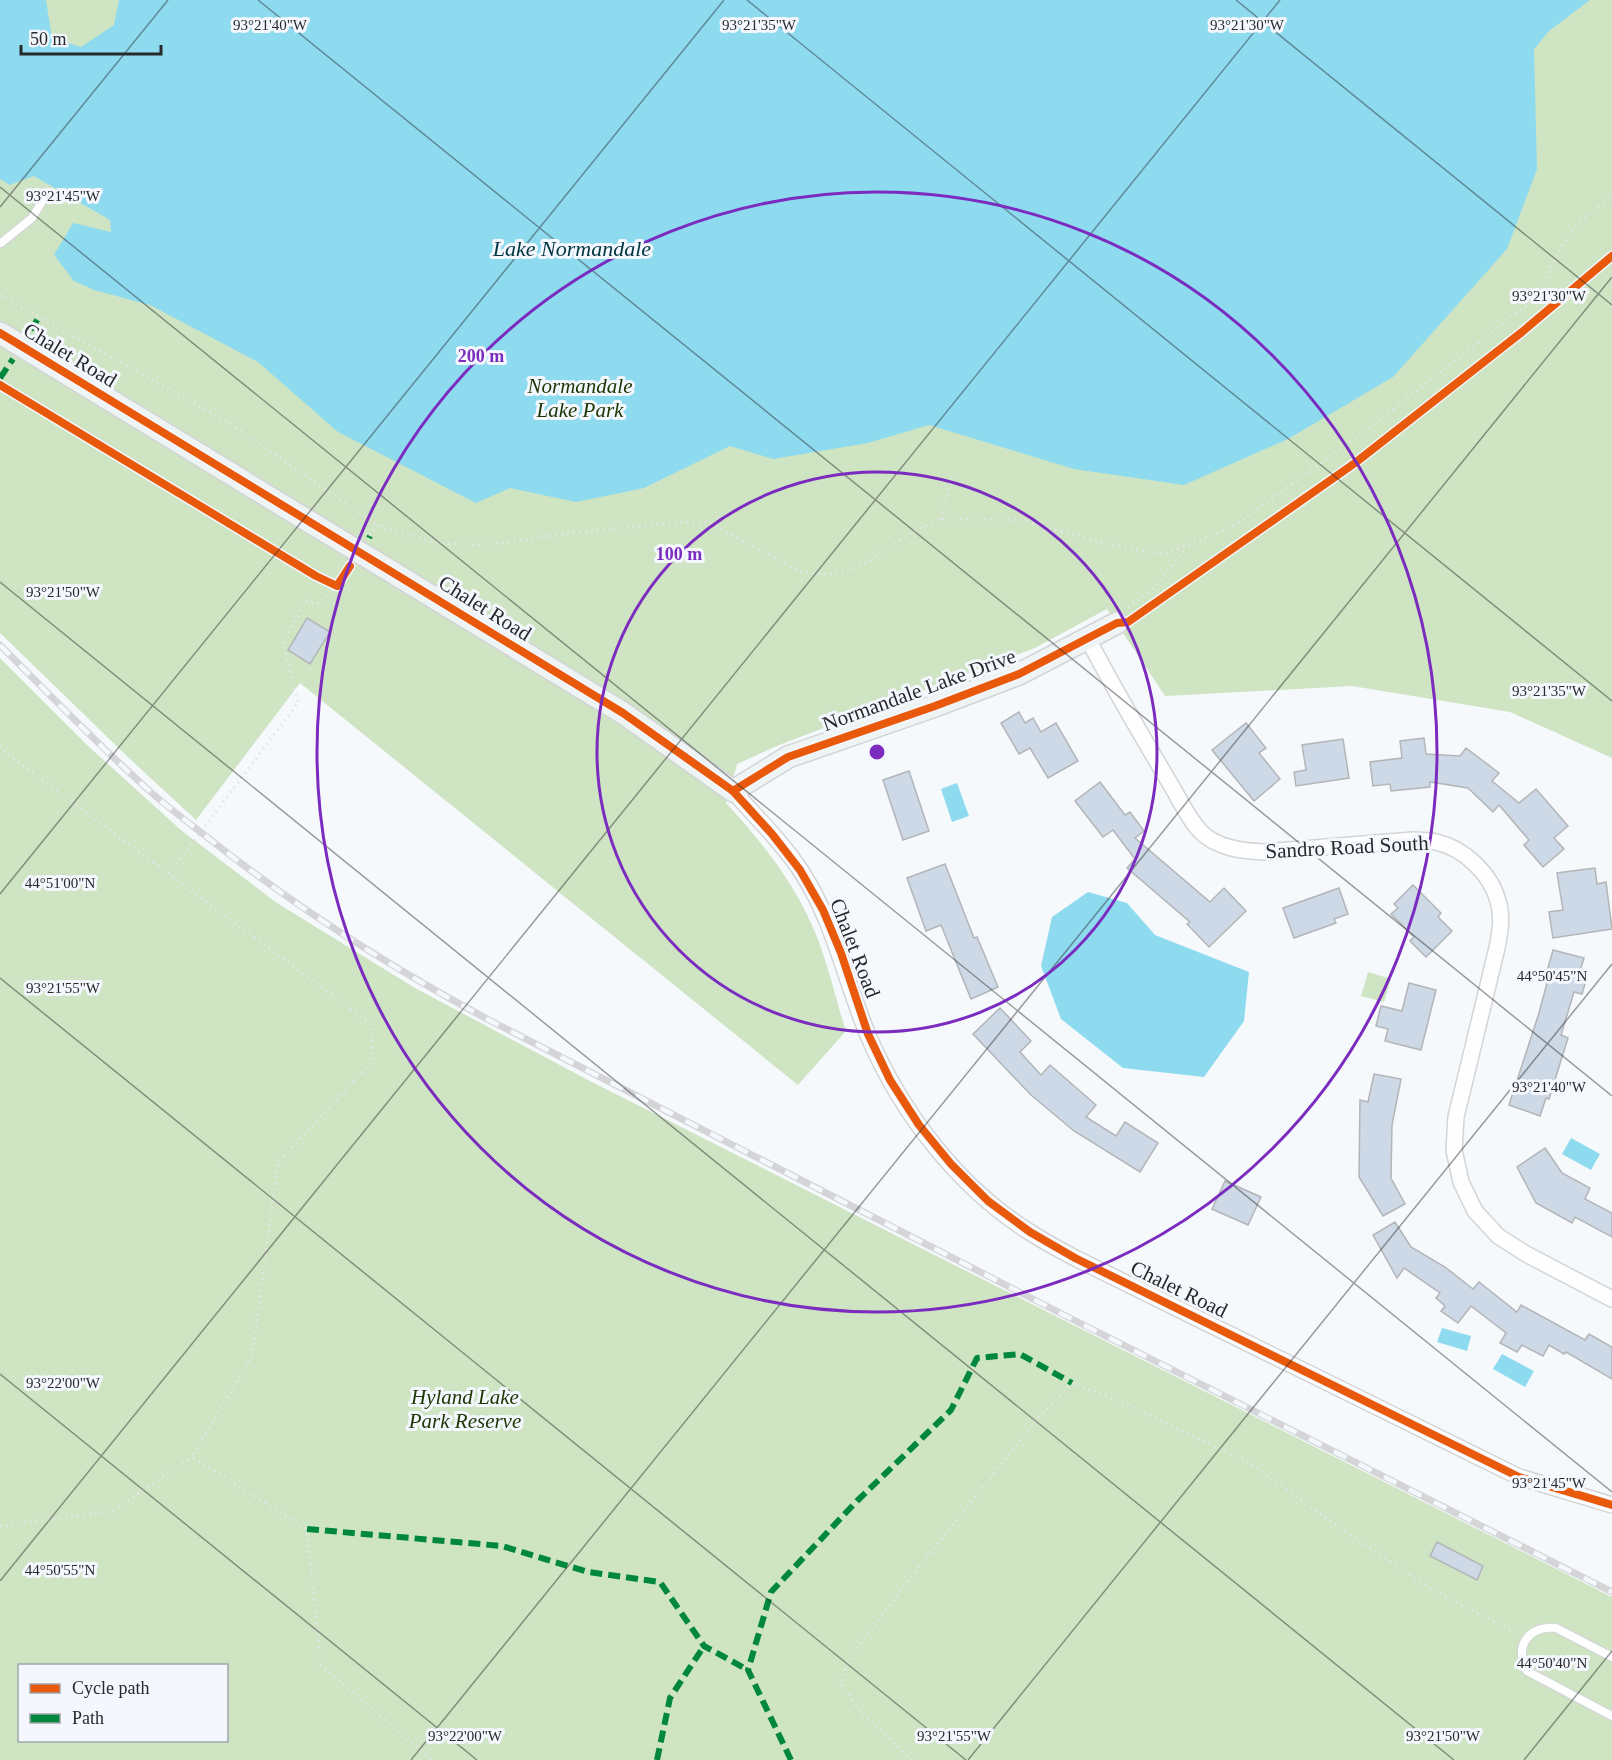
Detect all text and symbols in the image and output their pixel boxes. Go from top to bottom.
text: 93°21'40"W [233,17,308,33]
text: 93°21'35"W [722,17,797,33]
text: 93°21'30"W [1210,17,1285,33]
scale bar [21,18,160,56]
text: 50 m [30,29,67,49]
text: 93°21'45"W [26,188,101,204]
water label: Lake Normandale [492,236,651,261]
text: 93°21'30"W [1512,288,1587,304]
street label: Chalet Road [19,318,121,392]
text: 200 m [458,346,504,366]
park label: Normandale Lake Park [527,374,633,422]
text: 100 m [656,544,702,564]
street label: Chalet Road [434,570,536,646]
text: 93°21'50"W [26,584,101,600]
street label: Normandale Lake Drive [819,644,1019,736]
text: 93°21'35"W [1512,683,1587,699]
centre of rings [867,742,887,762]
street label: Sandro Road South [1265,831,1430,863]
text: 44°51'00"N [25,875,95,891]
street label: Chalet Road [825,895,885,1001]
text: 44°50'45"N [1517,968,1587,984]
text: 93°21'55"W [26,980,101,996]
text: 93°21'40"W [1512,1079,1587,1095]
street label: Chalet Road [1127,1255,1232,1323]
text: 93°22'00"W [26,1375,101,1391]
park label: Hyland Lake Park Reserve [408,1385,521,1433]
text: 93°21'45"W [1512,1475,1587,1491]
text: 44°50'55"N [25,1562,95,1578]
text: 44°50'40"N [1517,1655,1587,1671]
legend [18,1664,228,1742]
text: Cycle path [72,1678,149,1698]
text: Path [72,1708,104,1728]
text: 93°22'00"W [428,1728,503,1744]
text: 93°21'55"W [917,1728,992,1744]
text: 93°21'50"W [1406,1728,1481,1744]

